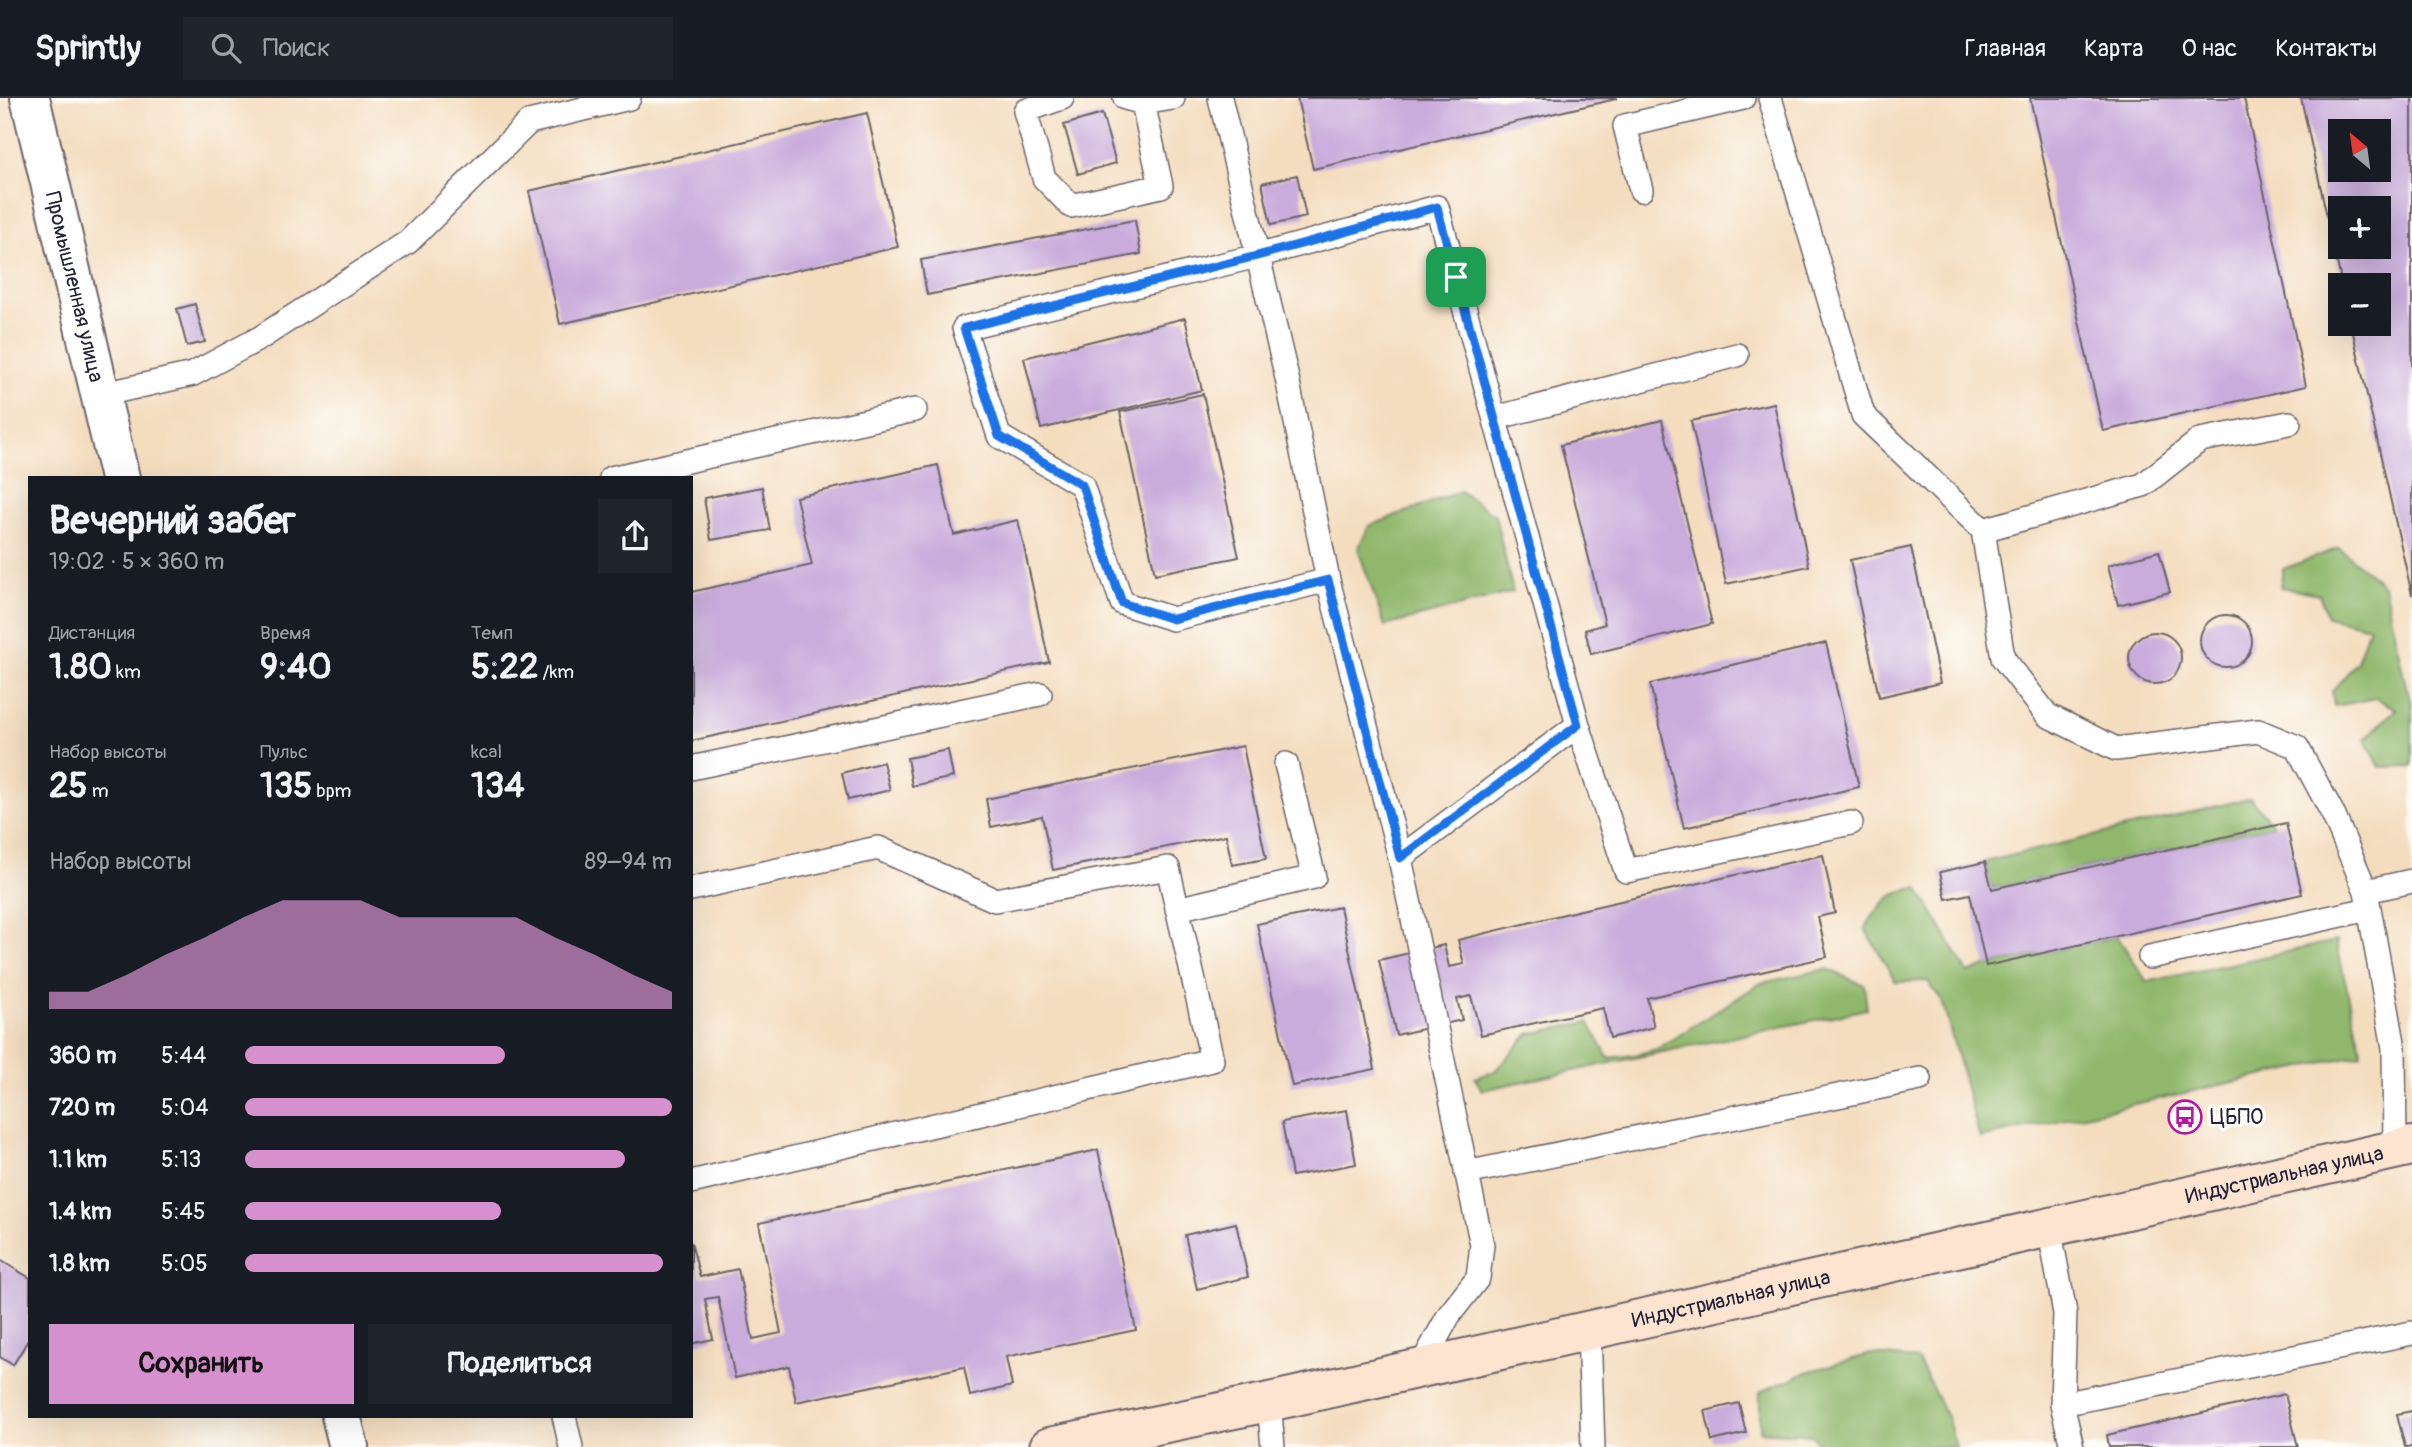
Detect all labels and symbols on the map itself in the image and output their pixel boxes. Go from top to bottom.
north arrow [2328,119,2390,182]
street label: Промышленная улица [39,189,110,385]
pin [1426,247,1486,307]
bus stop icon: ЦБПО [2166,1098,2204,1136]
place label: ЦБПО [2210,1104,2263,1131]
street label: Индустриальная улица [2183,1139,2386,1210]
street label: Индустриальная улица [1629,1263,1833,1334]

